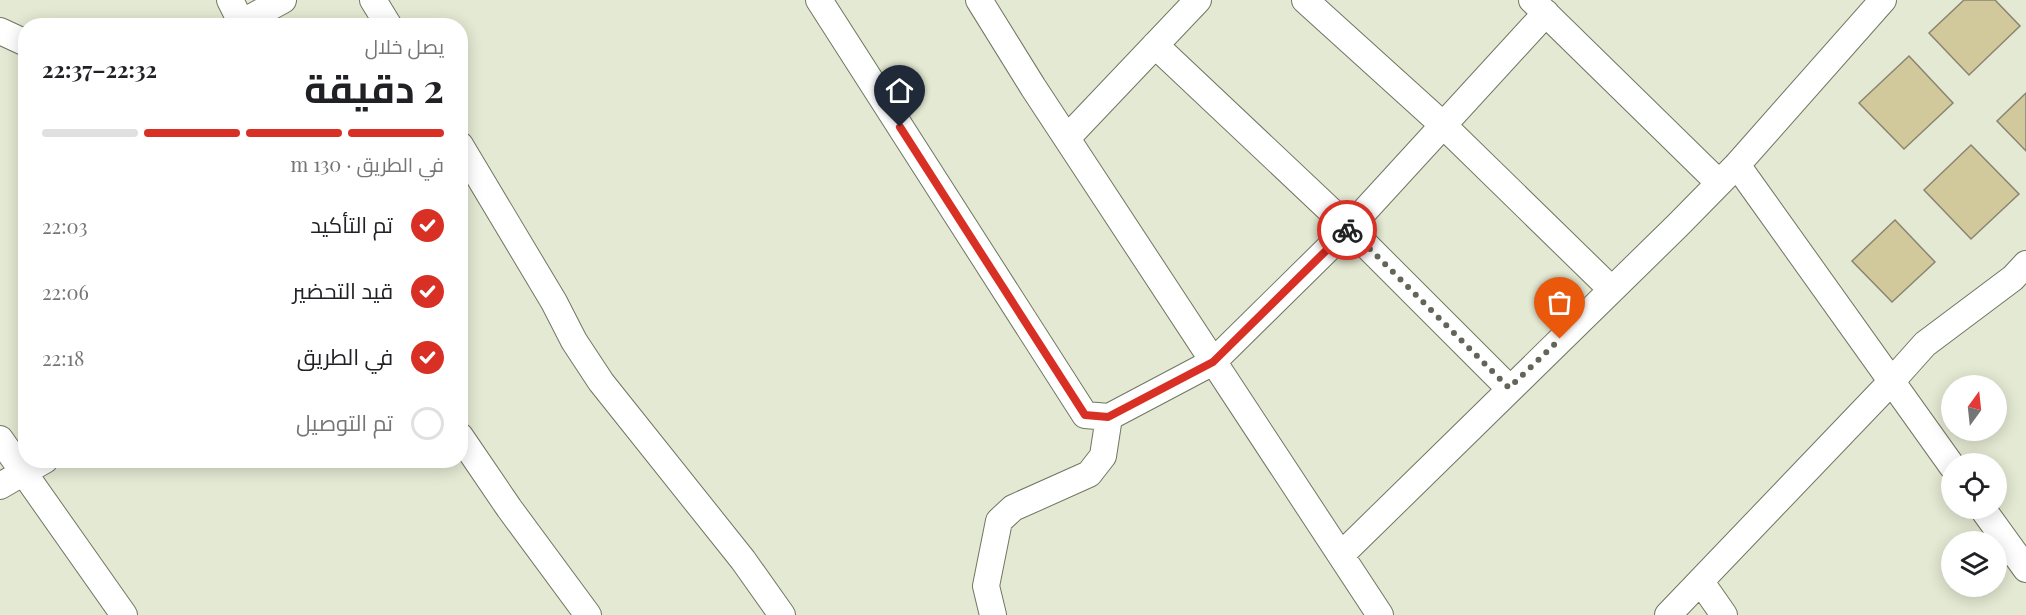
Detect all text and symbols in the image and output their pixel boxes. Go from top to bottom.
text: يصل خلال [365,32,444,59]
text: 22:32–22:37 [42,54,157,84]
text: 2 دقيقة [304,61,444,113]
pin [874,65,925,127]
icon: home [883,74,916,107]
text: في الطريق · 130 m [290,150,444,177]
courier [1317,200,1377,260]
text: تم التأكيد [310,209,393,239]
icon: check [411,209,444,242]
text: 22:03 [42,212,88,239]
icon: bike [1331,214,1364,247]
text: قيد التحضير [292,275,393,305]
icon: check [411,275,444,308]
pin [1534,277,1585,339]
text: 22:06 [42,278,89,305]
icon: bag [1543,286,1576,319]
text: في الطريق [297,341,393,371]
icon: check [411,341,444,374]
text: 22:18 [42,344,84,371]
north arrow [1941,375,2007,441]
map controls [1941,375,2007,597]
text: تم التوصيل [296,407,393,437]
button: locate [1941,453,2007,519]
button: layers [1941,531,2007,597]

